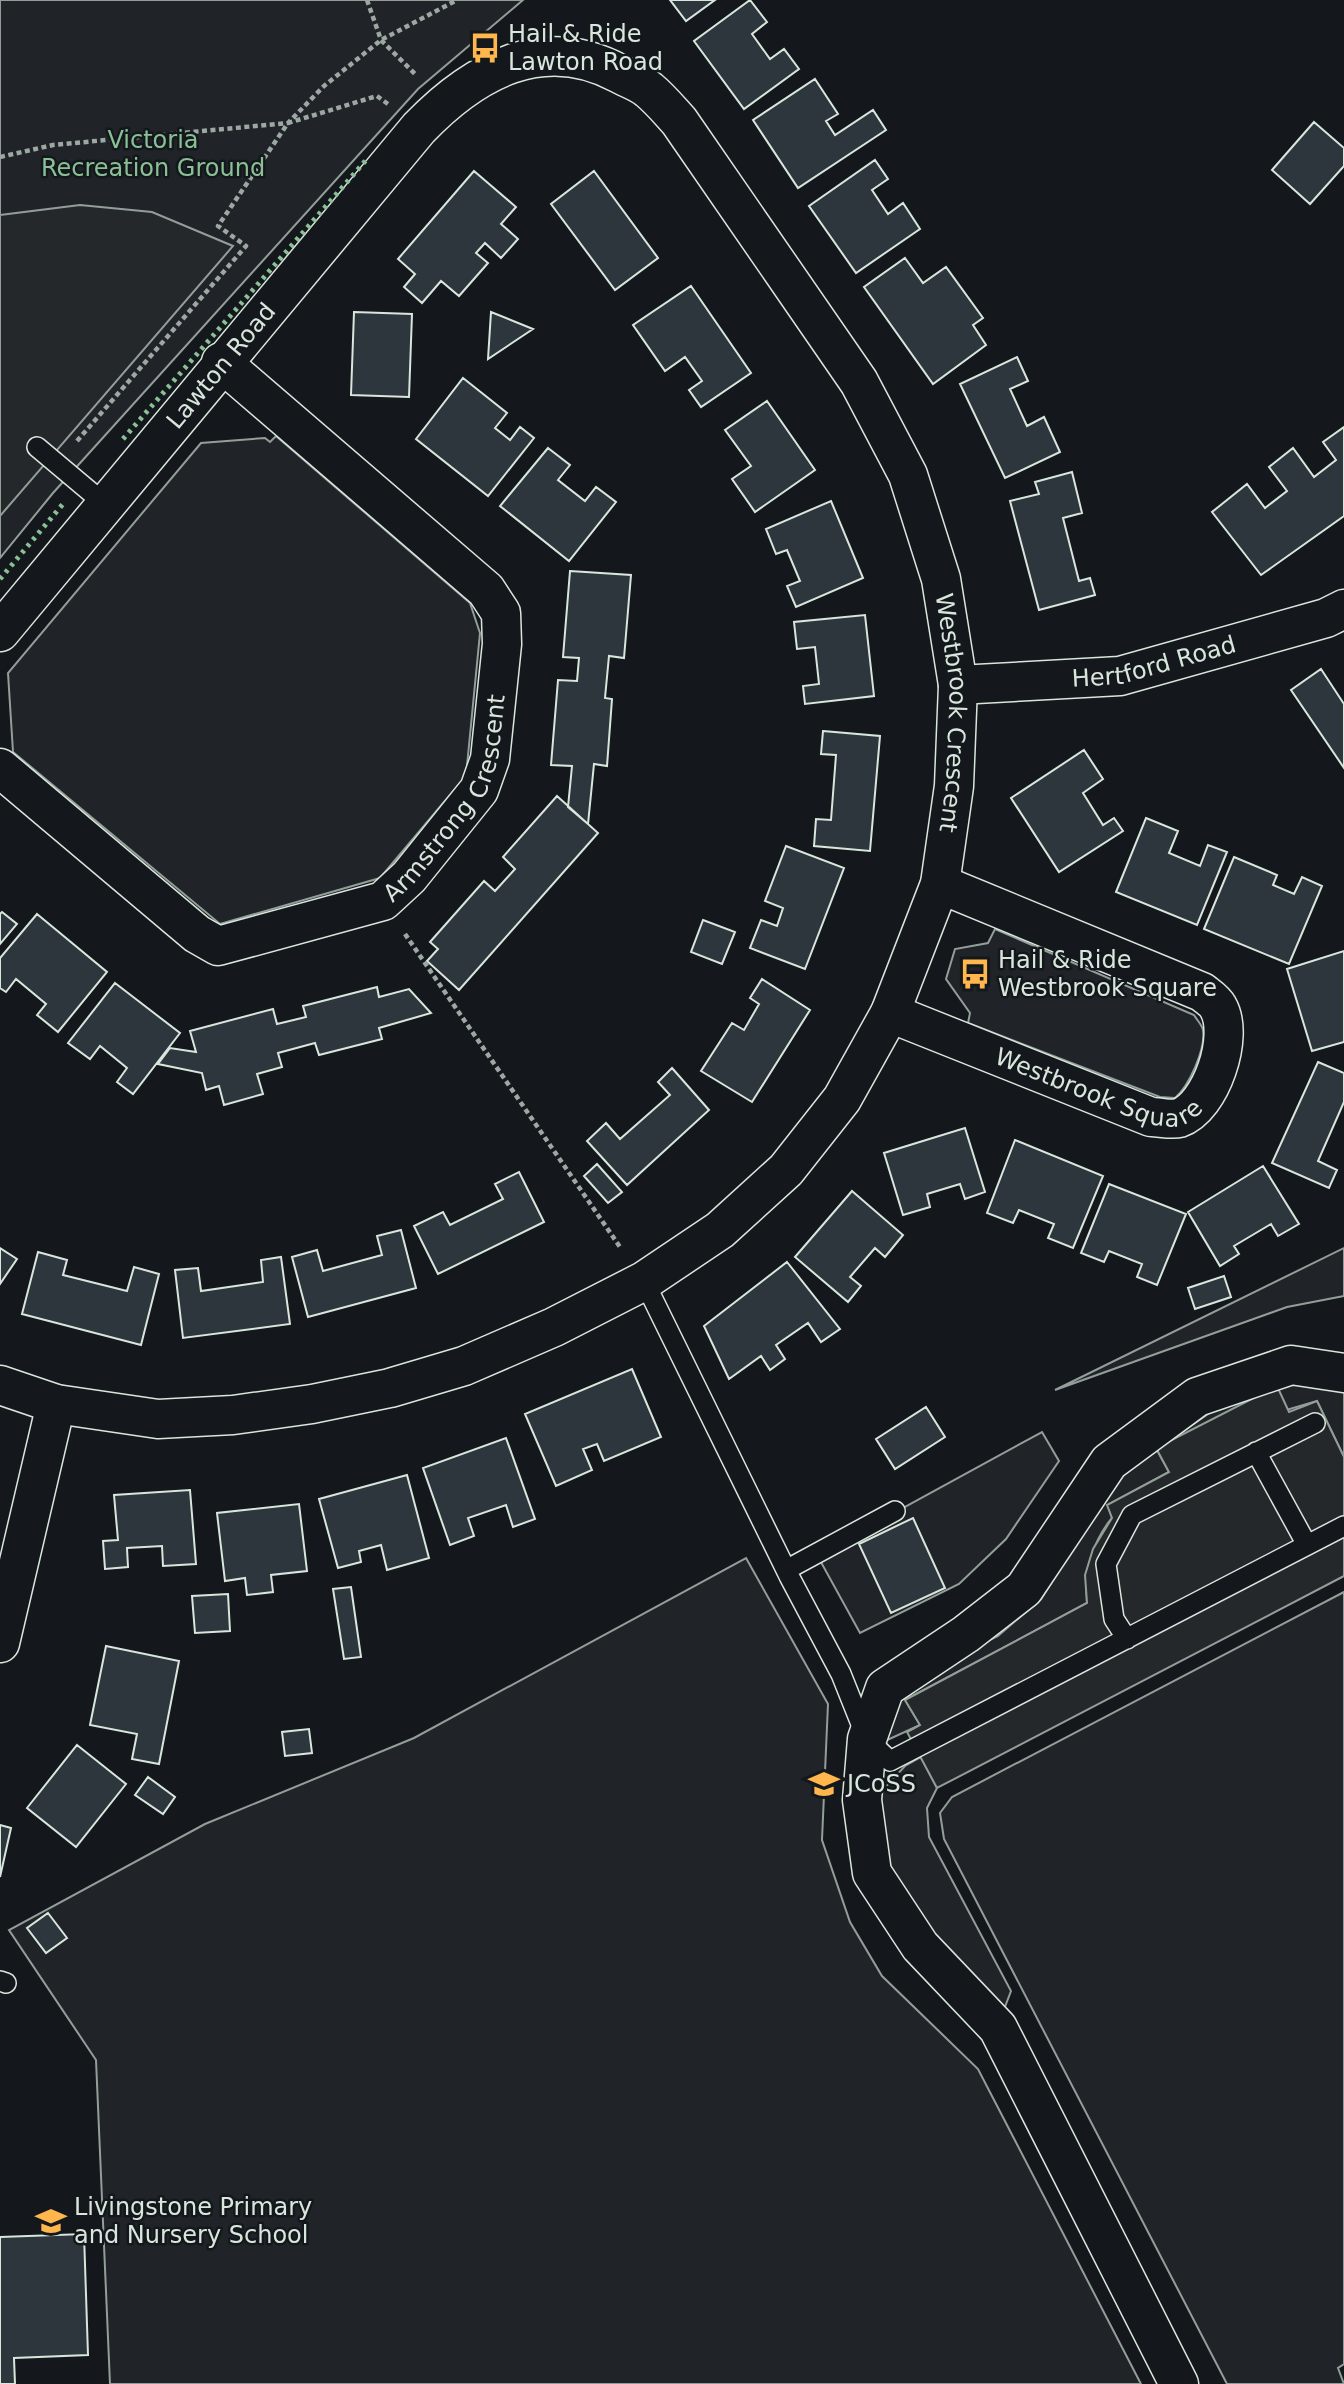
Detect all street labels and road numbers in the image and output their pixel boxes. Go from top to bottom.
street label: Lawton Road [161,297,281,434]
street label: Westbrook Crescent [930,591,973,834]
street label: Hertford Road [1071,630,1239,693]
street label: Armstrong Crescent [378,693,511,908]
street label: Westbrook Square [991,1042,1208,1133]

